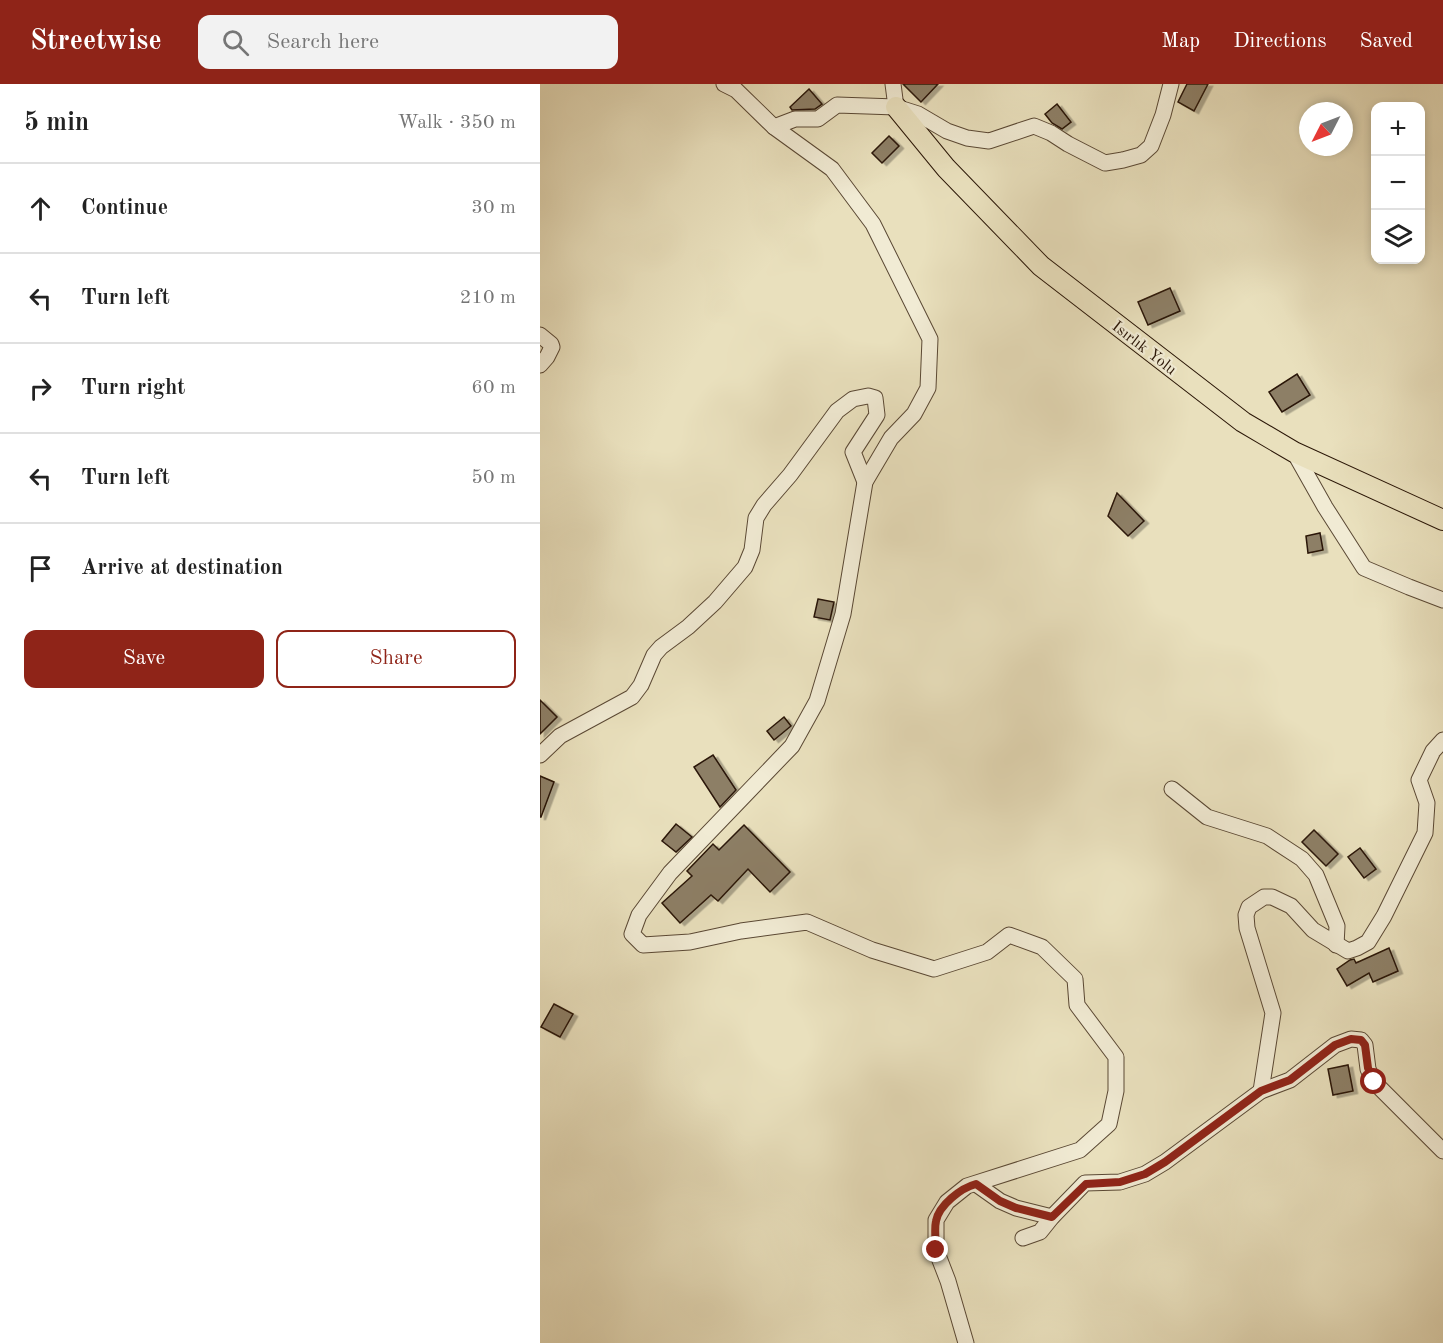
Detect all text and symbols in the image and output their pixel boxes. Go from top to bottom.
search box [198,15,618,69]
icon: search [219,26,252,59]
text: Streetwise [30,28,162,56]
text: Search here [267,31,379,53]
text: Map [1161,31,1200,52]
text: Directions [1233,31,1327,52]
text: Saved [1360,31,1413,52]
north arrow [1299,102,1353,156]
map controls [1371,102,1425,264]
button: + [1371,102,1425,156]
text: 5 min [24,110,89,136]
text: Walk · 350 m [397,113,516,133]
button: − [1371,156,1425,210]
icon: ahead [24,192,57,225]
text: Continue [81,197,168,219]
text: 30 m [471,198,516,218]
button: layers [1371,210,1425,264]
icon: left [24,282,57,315]
text: Turn left [81,287,170,309]
text: 210 m [460,288,516,308]
street label: Isırlık Yolu [1109,319,1179,379]
icon: right [24,372,57,405]
text: Turn right [81,377,185,399]
text: 60 m [471,378,516,398]
icon: left [24,462,57,495]
text: Turn left [81,467,170,489]
text: 50 m [471,468,516,488]
icon: arrive [24,552,57,585]
text: Arrive at destination [81,557,283,579]
button: Save [24,630,264,688]
button: Share [276,630,516,688]
route start [1360,1068,1386,1094]
route end [922,1236,948,1262]

